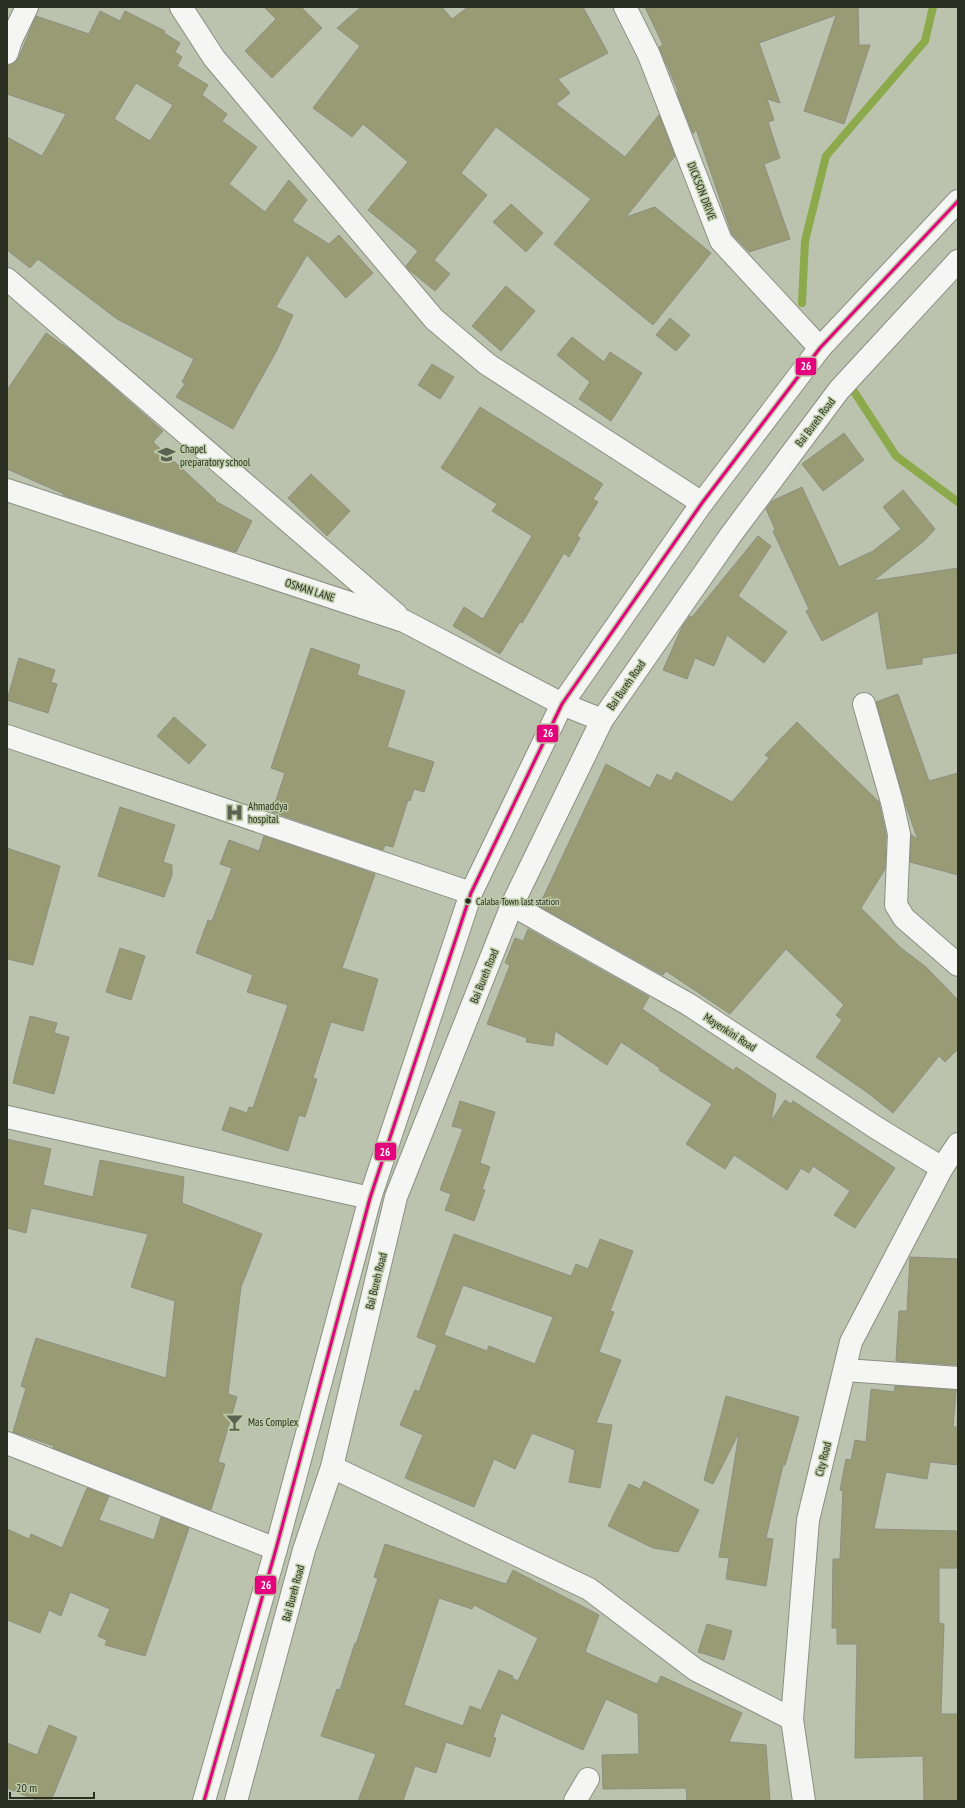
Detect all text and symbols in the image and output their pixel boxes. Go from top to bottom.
street label: DICKSON DRIVE [684,160,720,222]
line badge: 26 [795,357,817,376]
text: 26 [801,359,811,373]
street label: Bai Bureh Road [792,395,838,449]
place label: Chapel preparatory school [180,442,251,469]
school or university icon: Chapel preparatory school [157,445,177,465]
street label: OSMAN LANE [283,575,337,605]
street label: Bai Bureh Road [604,657,648,713]
line badge: 26 [536,724,559,743]
text: 26 [543,726,553,740]
place label: Ahmaddya hospital [248,799,288,826]
hospital icon: Ahmaddya hospital [225,802,245,822]
place label: Calaba Town last station [476,895,559,908]
marker: Calaba Town last station [463,896,473,906]
street label: Bai Bureh Road [467,946,501,1005]
street label: Mayenkini Road [701,1010,759,1054]
line badge: 26 [374,1142,397,1161]
text: 26 [380,1145,390,1159]
street label: Bai Bureh Road [362,1251,390,1311]
bar icon: Mas Complex [225,1412,245,1432]
place label: Mas Complex [248,1415,299,1429]
street label: City Road [812,1440,834,1478]
street label: Bai Bureh Road [279,1563,307,1623]
line badge: 26 [254,1575,277,1595]
text: 26 [261,1578,271,1592]
scale bar [10,1774,94,1800]
text: 20 m [16,1780,37,1795]

